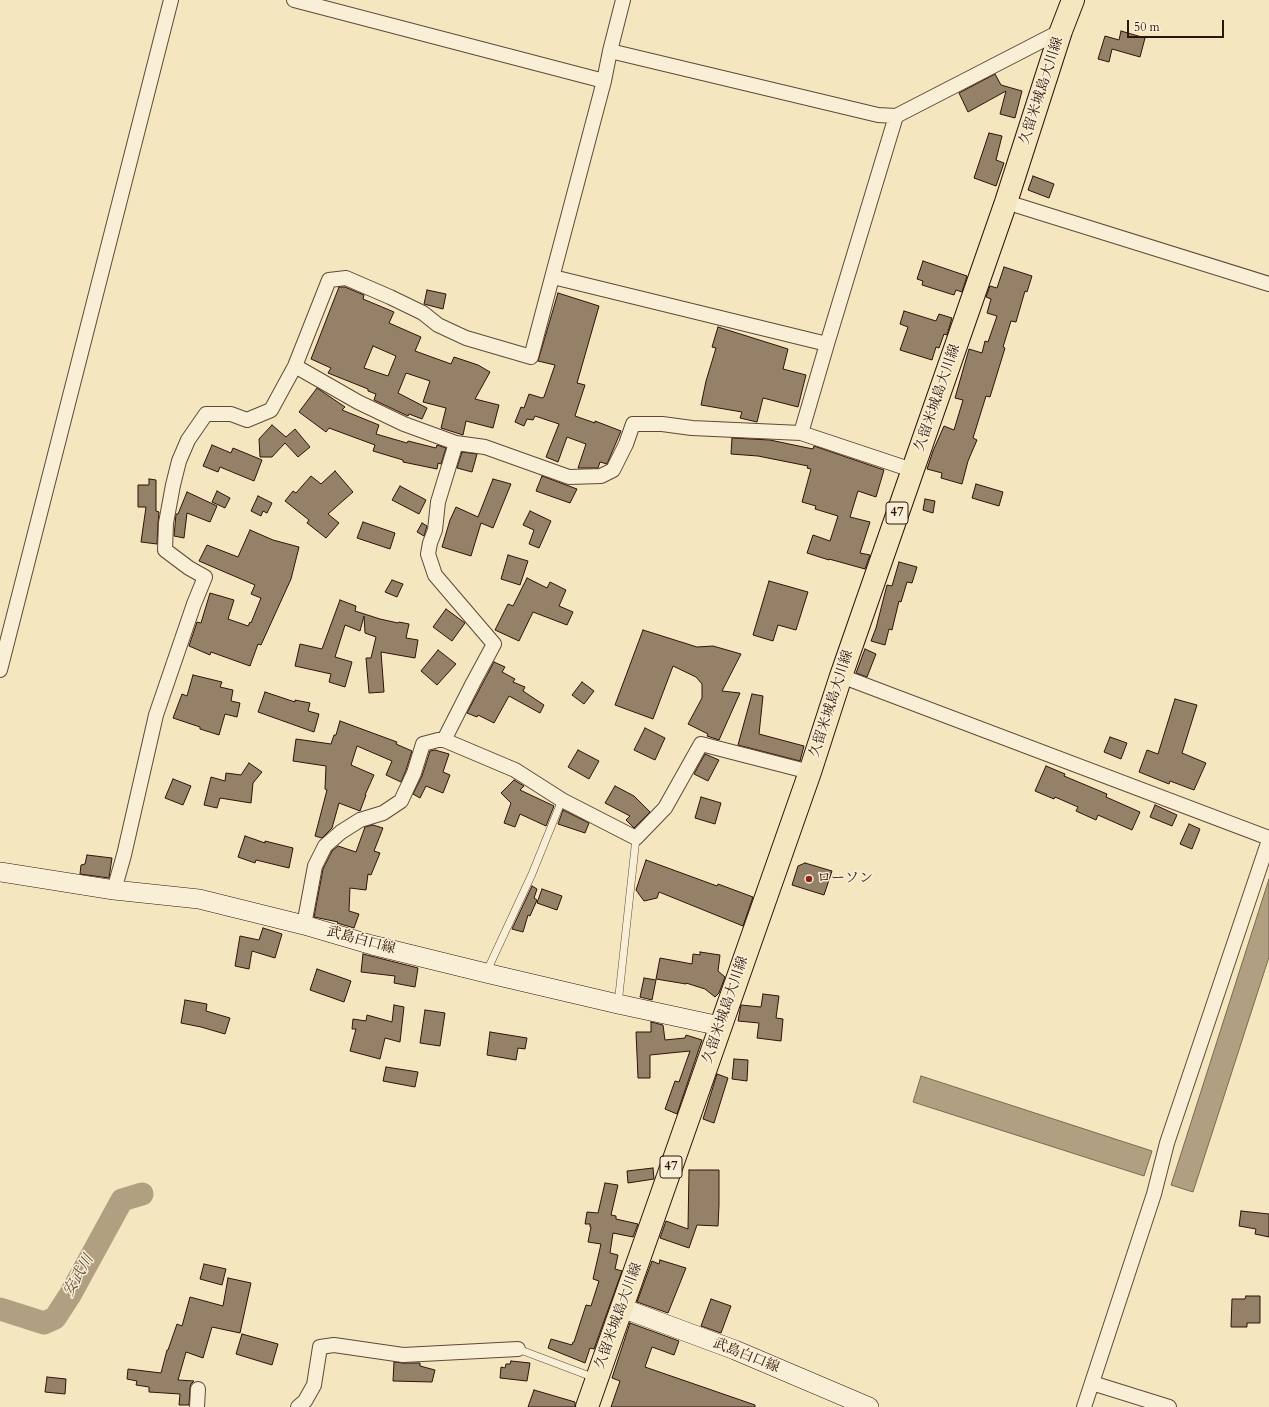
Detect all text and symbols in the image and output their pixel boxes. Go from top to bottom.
scale bar [1129,12,1226,38]
text: 50 m [1134,19,1160,35]
street label: 久留米城島大川線 [1017,35,1067,147]
street label: 久留米城島大川線 [912,342,964,454]
road number: 47 [886,502,908,524]
street label: 久留米城島大川線 [807,648,857,760]
place label: ローソン [817,871,873,887]
marker: ローソン [804,874,814,884]
street label: 武島白口線 [325,924,397,958]
street label: 久留米城島大川線 [700,954,752,1066]
road number: 47 [660,1156,682,1178]
water label: 安武川 [60,1252,98,1300]
street label: 久留米城島大川線 [592,1261,646,1371]
street label: 武島白口線 [710,1335,782,1377]

